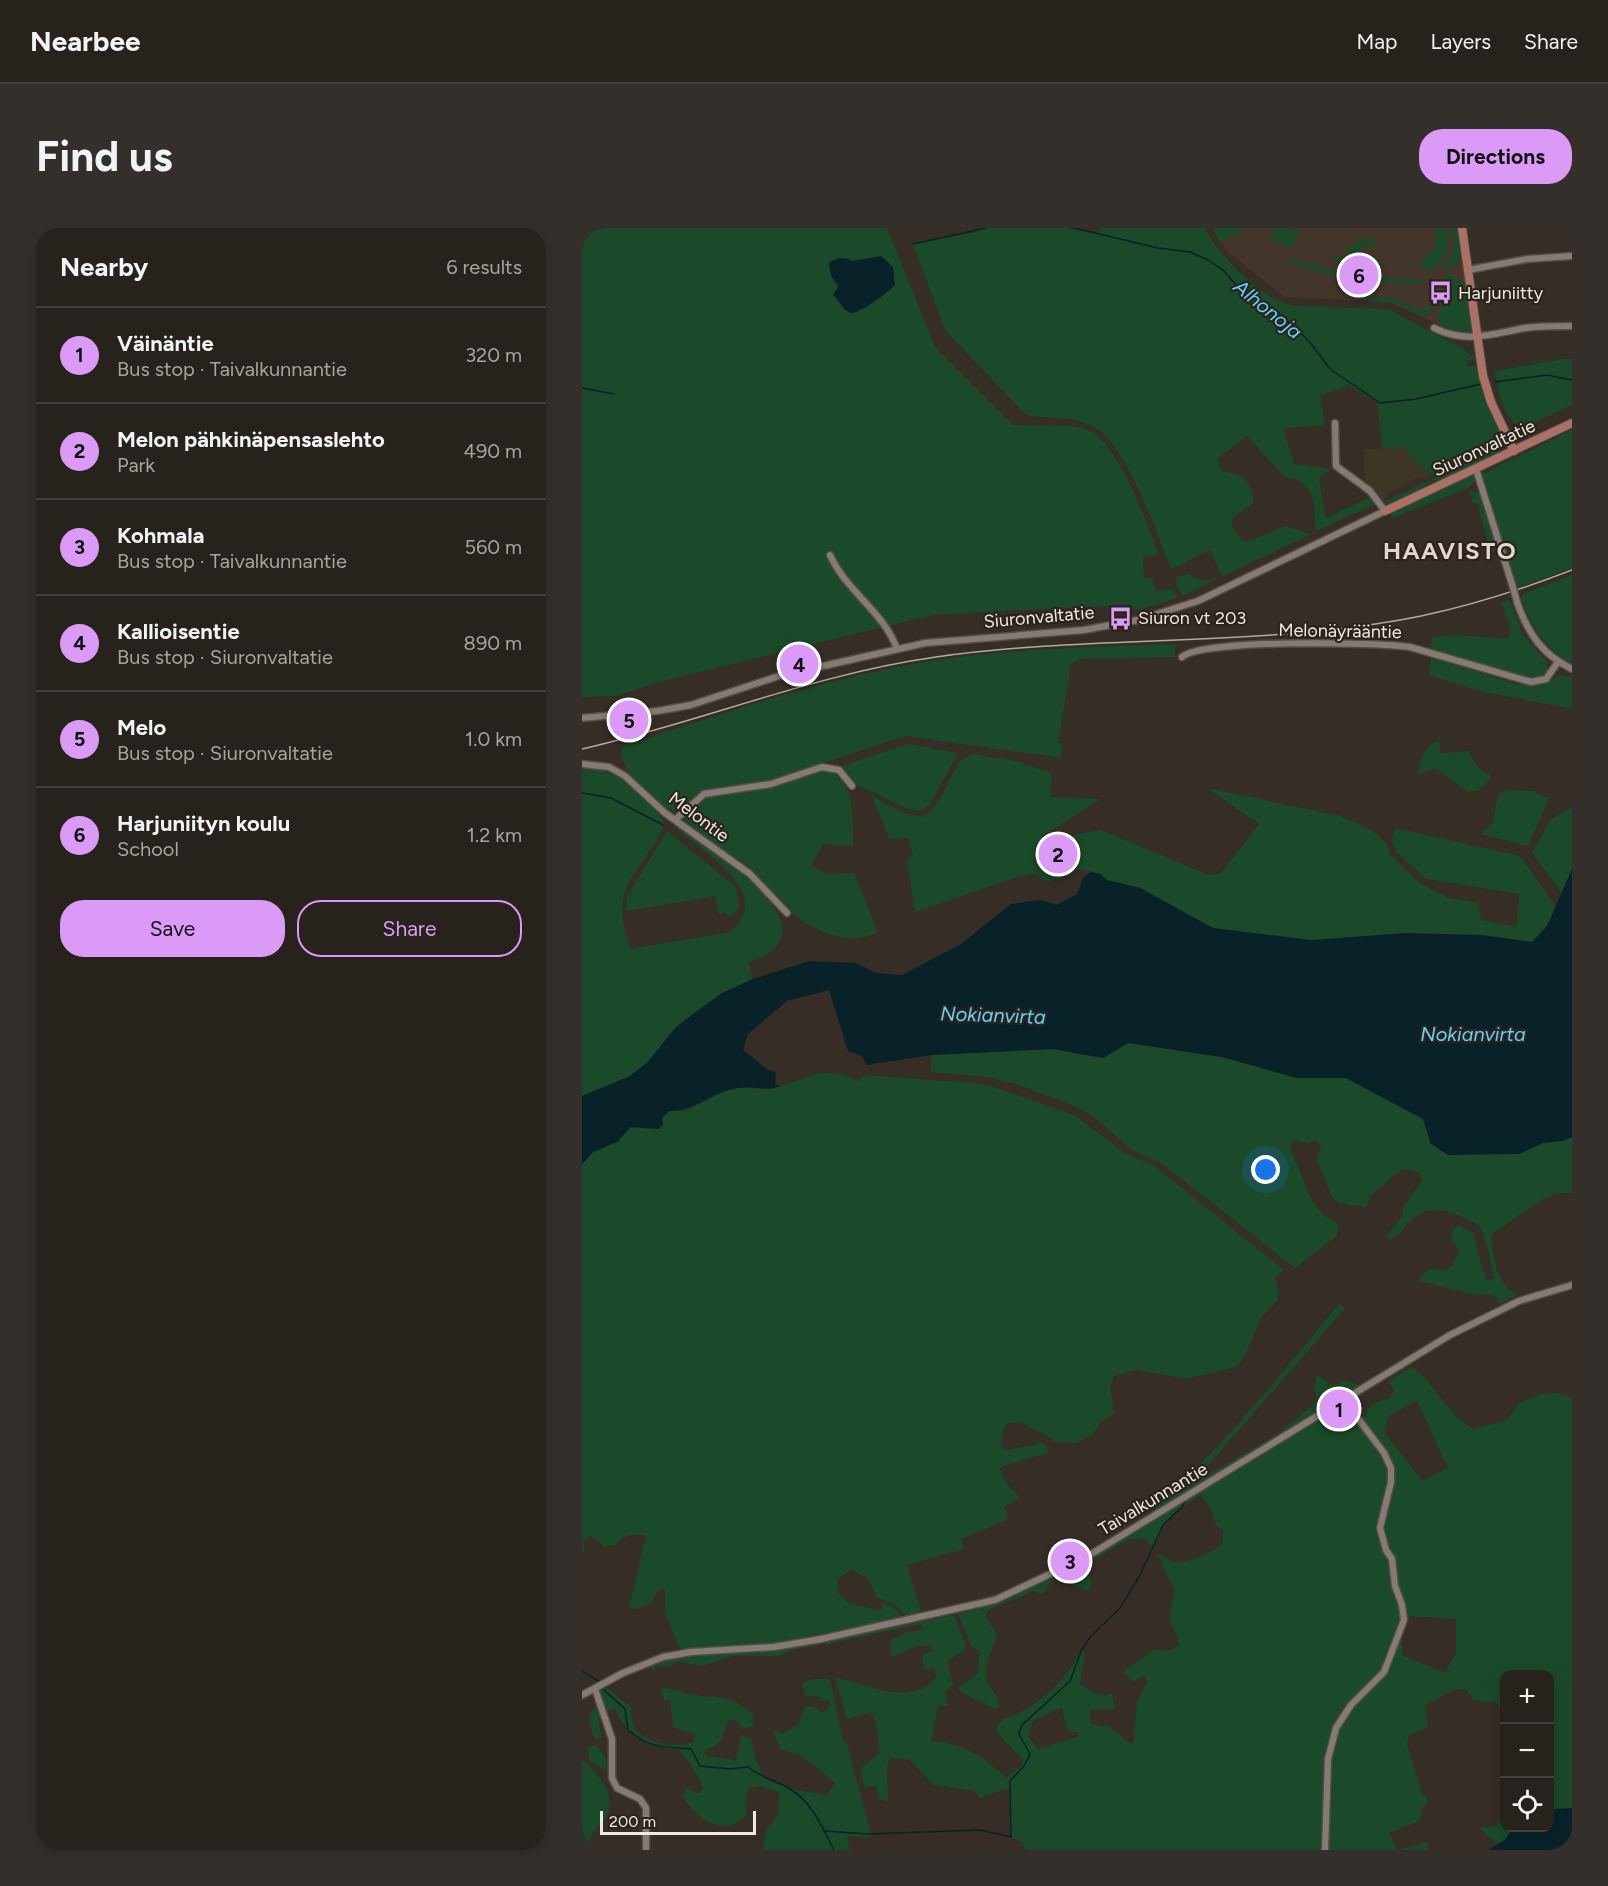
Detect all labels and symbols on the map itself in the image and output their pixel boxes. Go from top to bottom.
pin: 6 [1340,252,1378,298]
water label: Alhonoja [1228,274,1307,344]
bus stop icon: Harjuniitty [1427,280,1453,306]
place label: Harjuniitty [1458,282,1544,304]
street label: Siuronvaltatie [1429,415,1539,481]
district label: HAAVISTO [1383,536,1517,565]
street label: Siuronvaltatie [983,601,1095,633]
bus stop icon: Siuron vt 203 [1107,605,1133,631]
place label: Siuron vt 203 [1138,607,1246,629]
street label: Melonäyrääntie [1278,619,1402,643]
pin: 4 [780,642,818,686]
pin: 5 [610,698,648,742]
street label: Melontie [664,787,734,847]
pin: 2 [1038,832,1078,876]
water label: Nokianvirta [940,1001,1046,1029]
water label: Nokianvirta [1420,1022,1526,1046]
your location [1251,1155,1280,1184]
pin: 1 [1320,1386,1359,1432]
street label: Taivalkunnantie [1094,1458,1212,1540]
pin: 3 [1050,1538,1090,1584]
scale bar [600,1808,756,1836]

